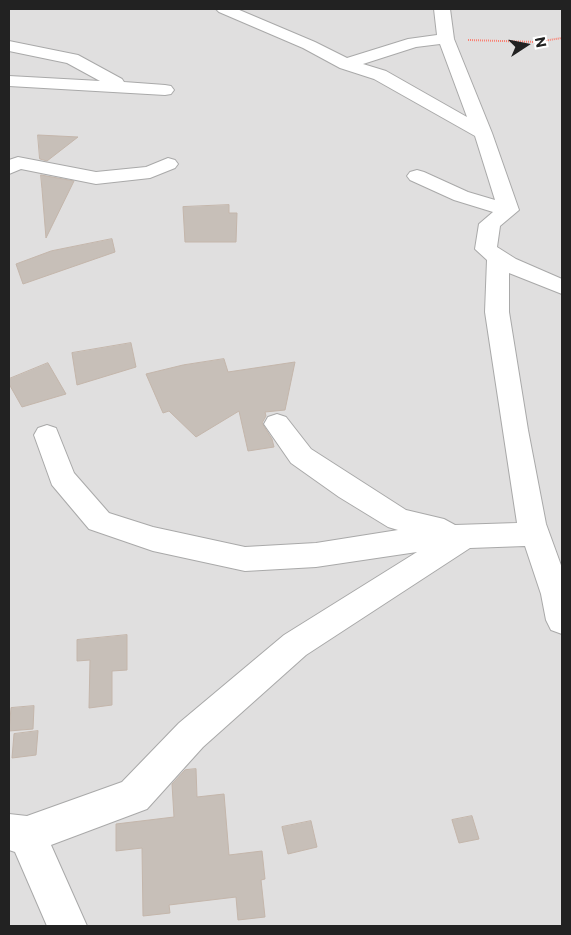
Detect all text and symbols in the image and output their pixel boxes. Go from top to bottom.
north arrow [501,20,551,70]
text: N [532,35,551,49]

